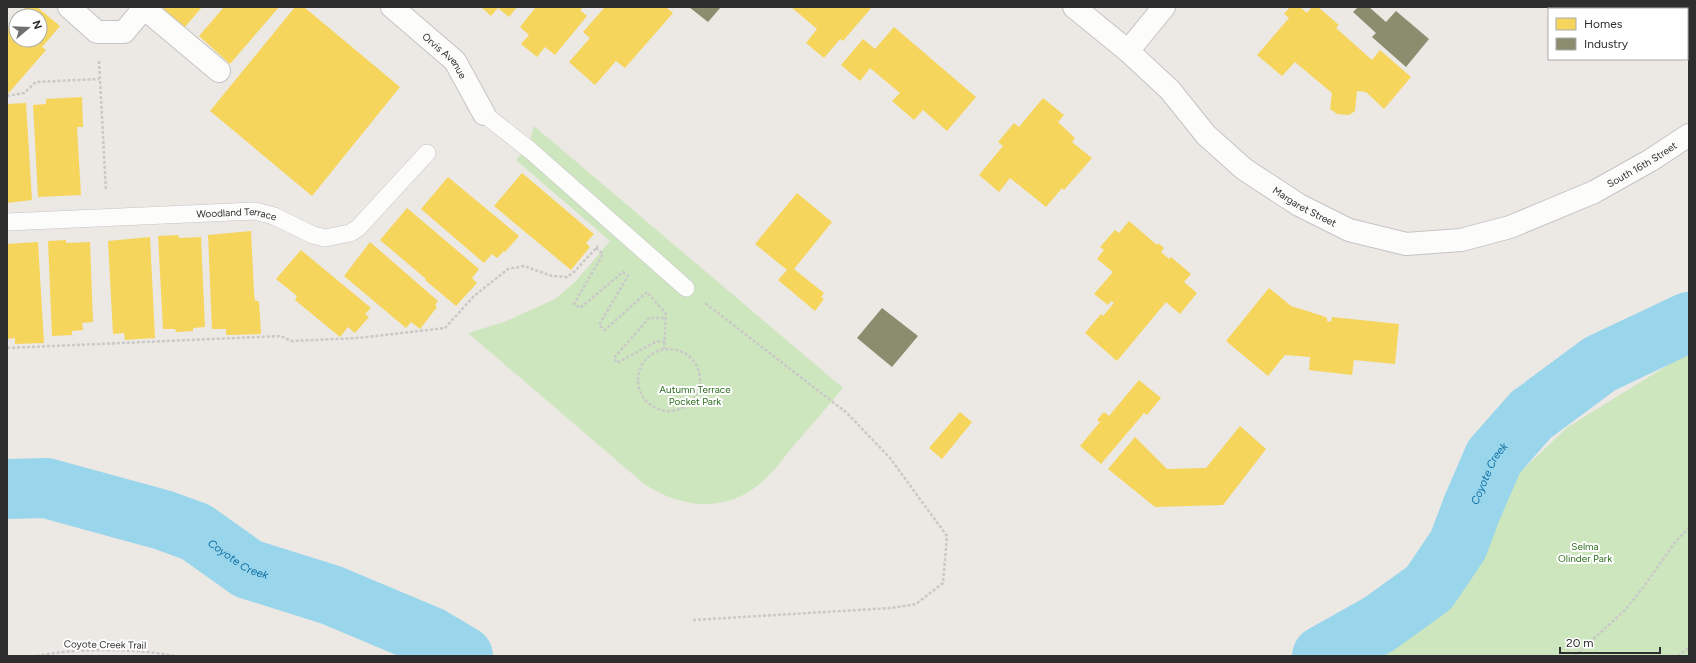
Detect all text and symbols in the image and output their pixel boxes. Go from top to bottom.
north arrow [8,8,48,48]
legend [1548,8,1688,60]
text: Homes [1584,17,1623,31]
text: N [29,19,45,31]
street label: Orvis Avenue [419,30,470,81]
text: Industry [1584,37,1629,51]
street label: South 16th Street [1605,139,1680,190]
street label: Margaret Street [1270,184,1339,230]
street label: Woodland Terrace [196,205,279,224]
park label: Autumn Terrace Pocket Park [659,383,731,408]
water label: Coyote Creek [1468,440,1511,507]
water label: Coyote Creek [205,537,270,582]
park label: Selma Olinder Park [1558,540,1612,565]
scale bar [1560,629,1660,655]
text: 20 m [1566,636,1594,650]
street label: Coyote Creek Trail [64,637,146,652]

